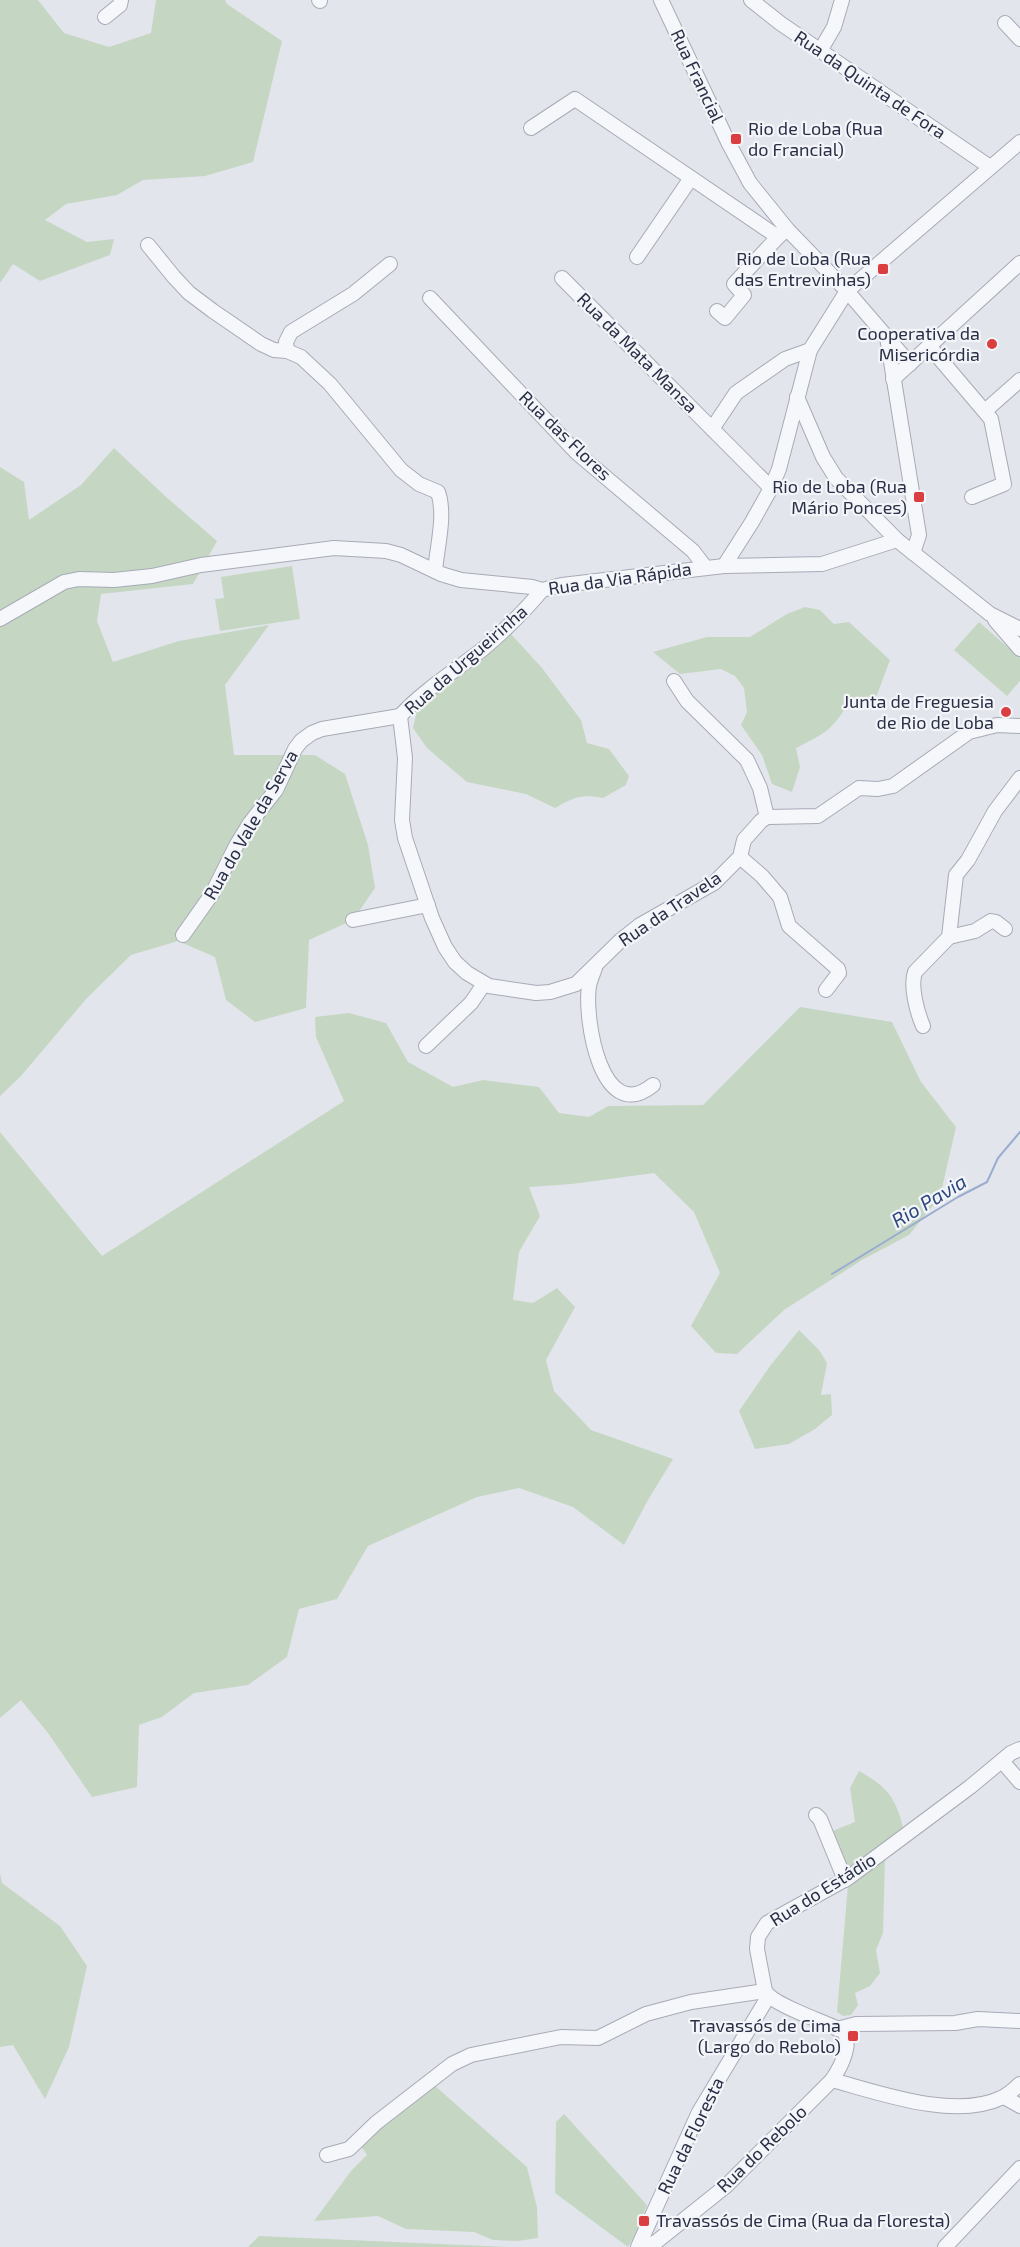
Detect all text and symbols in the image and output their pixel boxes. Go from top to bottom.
street label: Rua Francial [667,25,729,126]
street label: Rua da Quinta de Fora [791,25,951,143]
place label: Rio de Loba (Rua do Francial) [748,117,883,160]
marker: Rio de Loba (Rua do Francial) [729,132,743,146]
place label: Rio de Loba (Rua das Entrevinhas) [734,247,871,290]
marker: Rio de Loba (Rua das Entrevinhas) [876,262,890,276]
street label: Rua da Mata Mansa [573,288,702,417]
place label: Cooperativa da Misericórdia [857,322,980,365]
marker: Cooperativa da Misericórdia [985,337,999,351]
street label: Rua das Flores [515,386,616,485]
place label: Rio de Loba (Rua Mário Ponces) [772,475,907,518]
marker: Rio de Loba (Rua Mário Ponces) [912,490,926,504]
street label: Rua da Via Rápida [547,557,693,599]
street label: Rua da Urgueirinha [399,600,531,719]
place label: Junta de Freguesia de Rio de Loba [843,690,994,733]
marker: Junta de Freguesia de Rio de Loba [999,705,1013,719]
street label: Rua do Vale da Serva [198,746,302,903]
street label: Rua da Travela [614,866,725,951]
water label: Rio Pavia [887,1168,970,1232]
street label: Rua do Estádio [765,1848,880,1930]
place label: Travassós de Cima (Largo do Rebolo) [690,2014,841,2057]
marker: Travassós de Cima (Largo do Rebolo) [846,2029,860,2043]
street label: Rua da Floresta [652,2074,728,2198]
street label: Rua do Rebolo [712,2100,811,2197]
place label: Travassós de Cima (Rua da Floresta) [656,2209,950,2231]
marker: Travassós de Cima (Rua da Floresta) [637,2214,651,2228]

